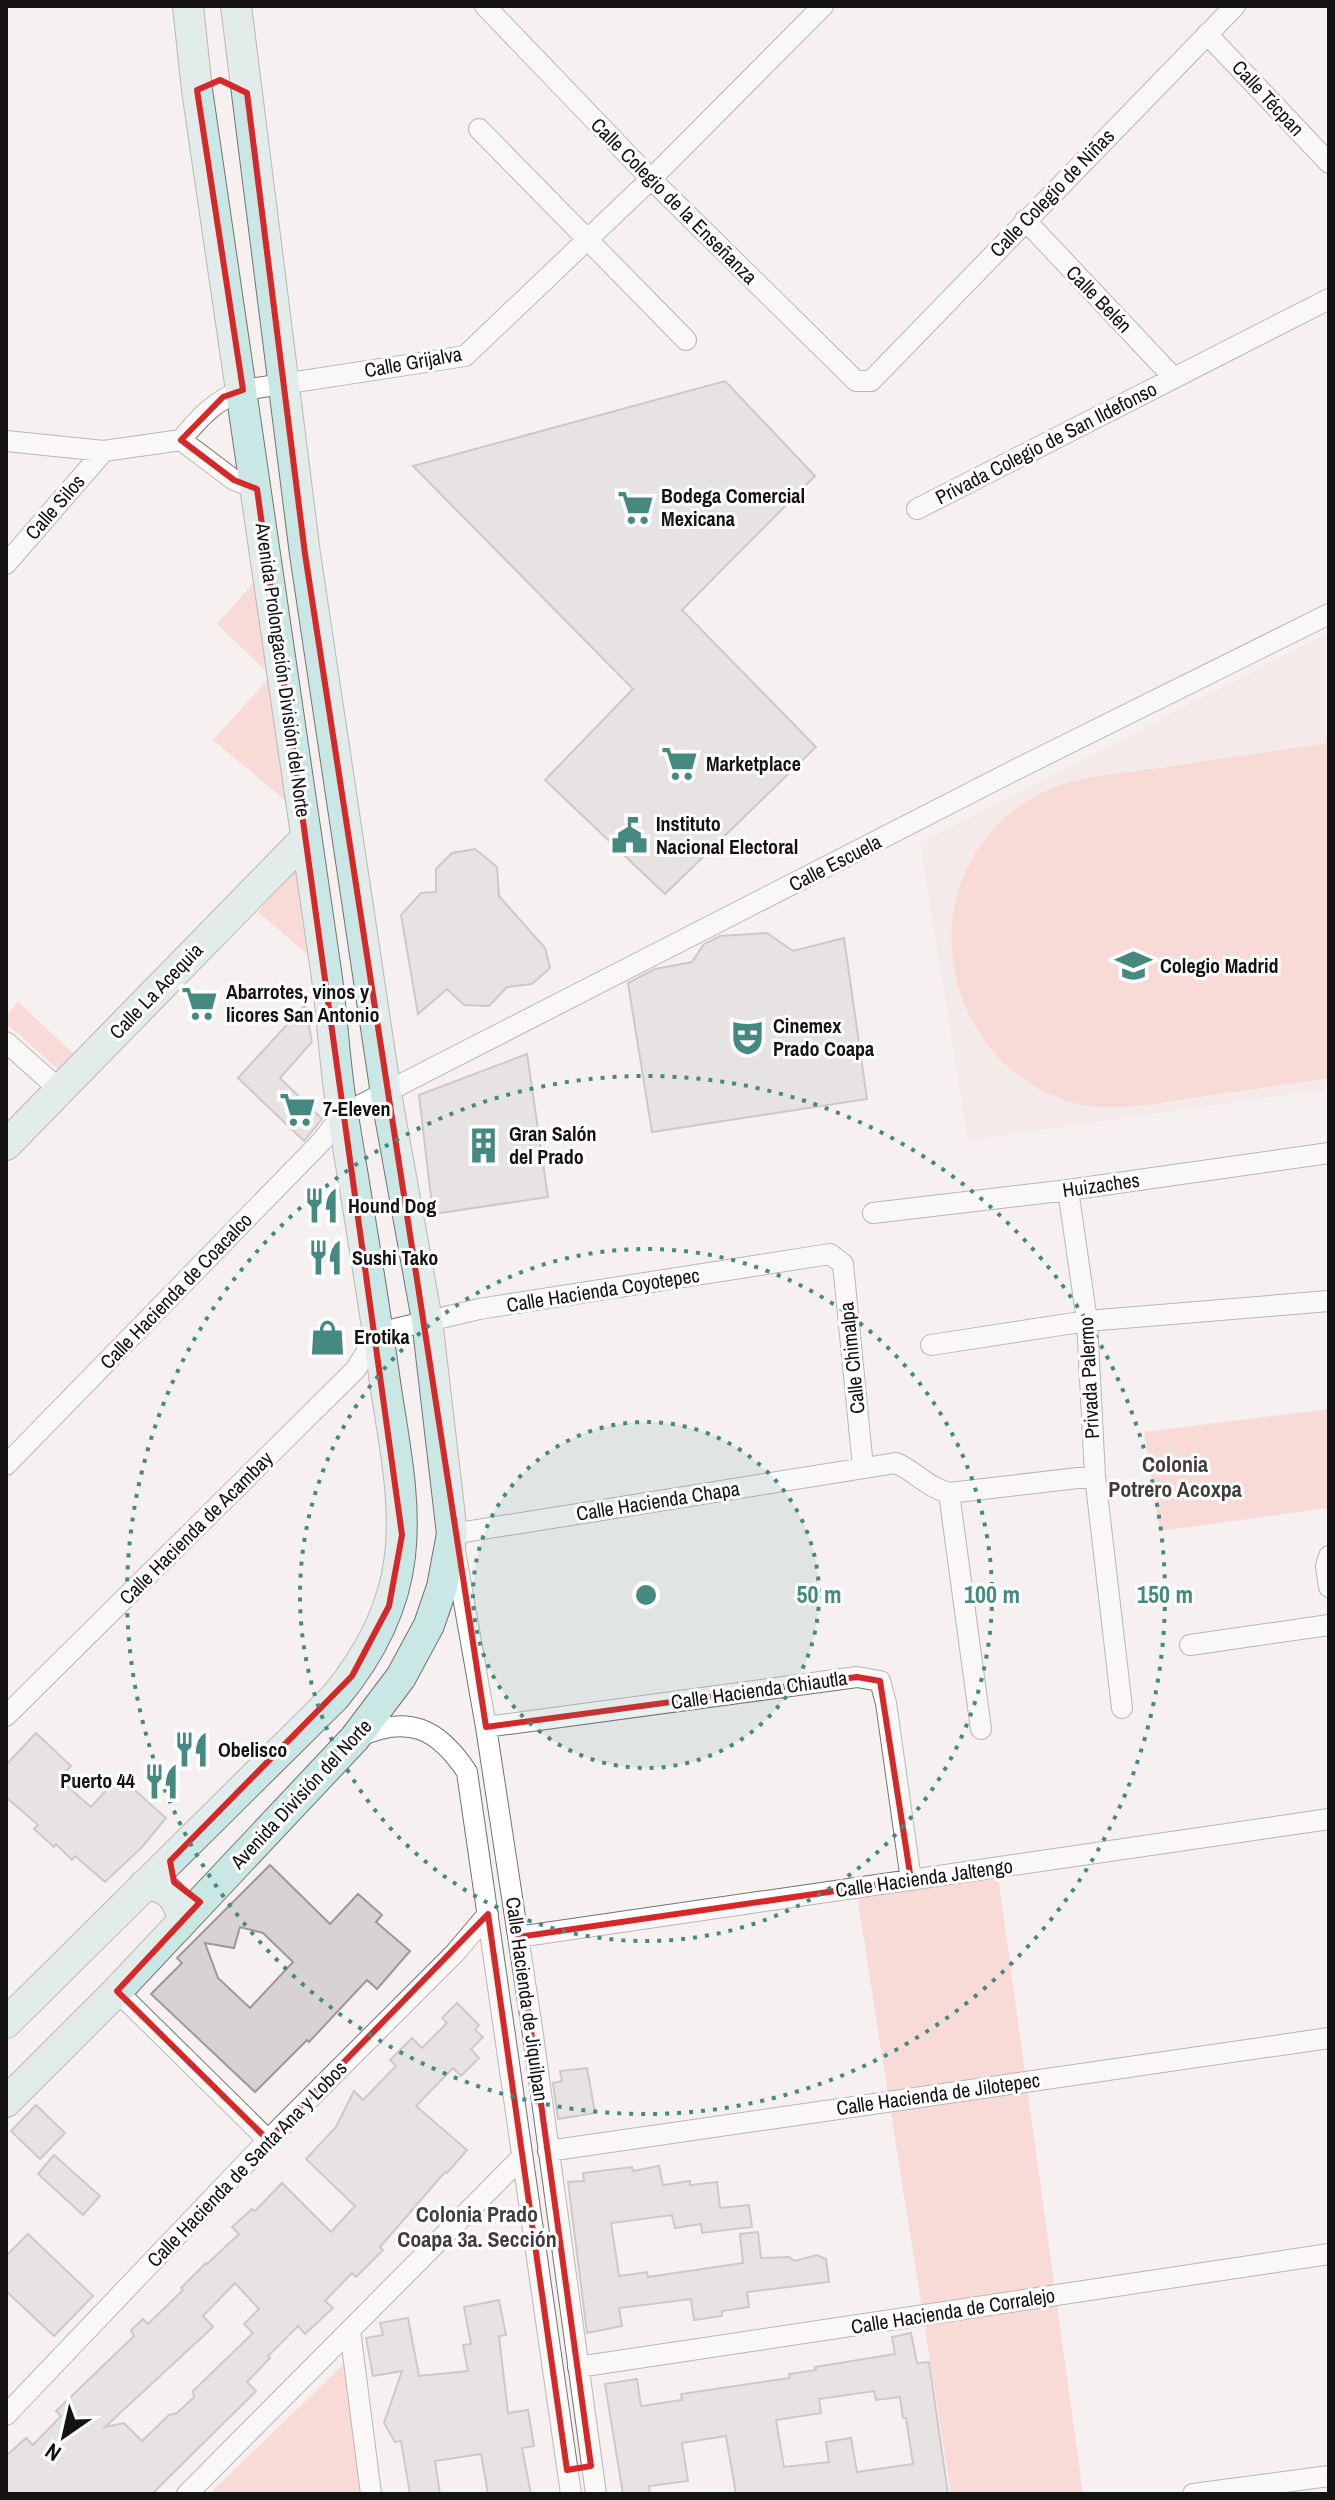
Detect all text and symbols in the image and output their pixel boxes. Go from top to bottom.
street label: Calle Técpan [1226,54,1310,141]
street label: Calle Colegio de la Enseñanza [585,111,764,290]
street label: Calle Colegio de Niñas [983,123,1120,263]
street label: Calle Belén [1061,259,1138,338]
street label: Calle Grijalva [362,340,464,383]
street label: Privada Colegio de San Ildefonso [930,375,1161,510]
street label: Calle Silos [19,468,91,545]
place label: Bodega Comercial Mexicana [661,482,805,532]
supermarket icon: Bodega Comercial Mexicana [616,489,654,527]
street label: Avenida Prolongación División del Norte [249,520,318,819]
supermarket icon: Marketplace [661,745,699,783]
place label: Marketplace [706,750,801,777]
place label: Instituto Nacional Electoral [656,810,798,860]
public building icon: Instituto Nacional Electoral [611,816,649,854]
street label: Calle Escuela [784,828,886,897]
street label: Calle La Acequia [103,937,208,1045]
school or university icon: Colegio Madrid [1115,947,1153,985]
place label: Colegio Madrid [1160,952,1278,979]
place label: Abarrotes, vinos y licores San Antonio [226,978,379,1028]
supermarket icon: Abarrotes, vinos y licores San Antonio [181,984,219,1022]
place label: Cinemex Prado Coapa [773,1012,874,1062]
theatre icon: Cinemex Prado Coapa [728,1018,766,1056]
supermarket icon: 7-Eleven [278,1090,316,1128]
place label: 7-Eleven [323,1095,390,1122]
place label: Gran Salón del Prado [509,1120,597,1170]
building icon: Gran Salón del Prado [464,1127,502,1165]
street label: Huizaches [1061,1166,1141,1203]
restaurant icon: Hound Dog [303,1187,341,1225]
place label: Hound Dog [348,1192,436,1219]
street label: Calle Hacienda de Coacalco [94,1207,258,1375]
restaurant icon: Sushi Tako [307,1239,345,1277]
place label: Sushi Tako [352,1244,438,1271]
street label: Calle Hacienda Coyotepec [504,1261,701,1318]
street label: Calle Chimalpa [832,1301,871,1415]
street label: Privada Palermo [1072,1316,1105,1440]
shop icon: Erotika [309,1318,347,1356]
place label: Erotika [354,1323,410,1350]
street label: Calle Hacienda de Acambay [113,1444,279,1610]
district label: Colonia Potrero Acoxpa [1108,1449,1242,1504]
street label: Calle Hacienda Chapa [574,1474,742,1527]
text: 50 m [797,1578,841,1610]
text: 100 m [964,1578,1020,1610]
text: 150 m [1137,1578,1193,1610]
centre of rings [632,1581,660,1609]
street label: Calle Hacienda Chiautla [669,1664,849,1715]
street label: Avenida División del Norte [223,1713,377,1875]
restaurant icon: Obelisco [173,1731,211,1769]
place label: Obelisco [218,1736,287,1763]
restaurant icon: Puerto 44 [142,1762,180,1800]
place label: Puerto 44 [60,1767,135,1794]
street label: Calle Hacienda Jaltengo [834,1852,1014,1903]
street label: Calle Hacienda de Jiquilpan [500,1895,555,2103]
street label: Calle Hacienda de Santa Ana y Lobos [141,2055,353,2273]
street label: Calle Hacienda de Jilotepec [834,2066,1041,2121]
district label: Colonia Prado Coapa 3a. Sección [397,2199,557,2254]
street label: Calle Hacienda de Corralejo [849,2281,1057,2340]
north arrow [24,2396,104,2476]
text: N [39,2437,67,2469]

